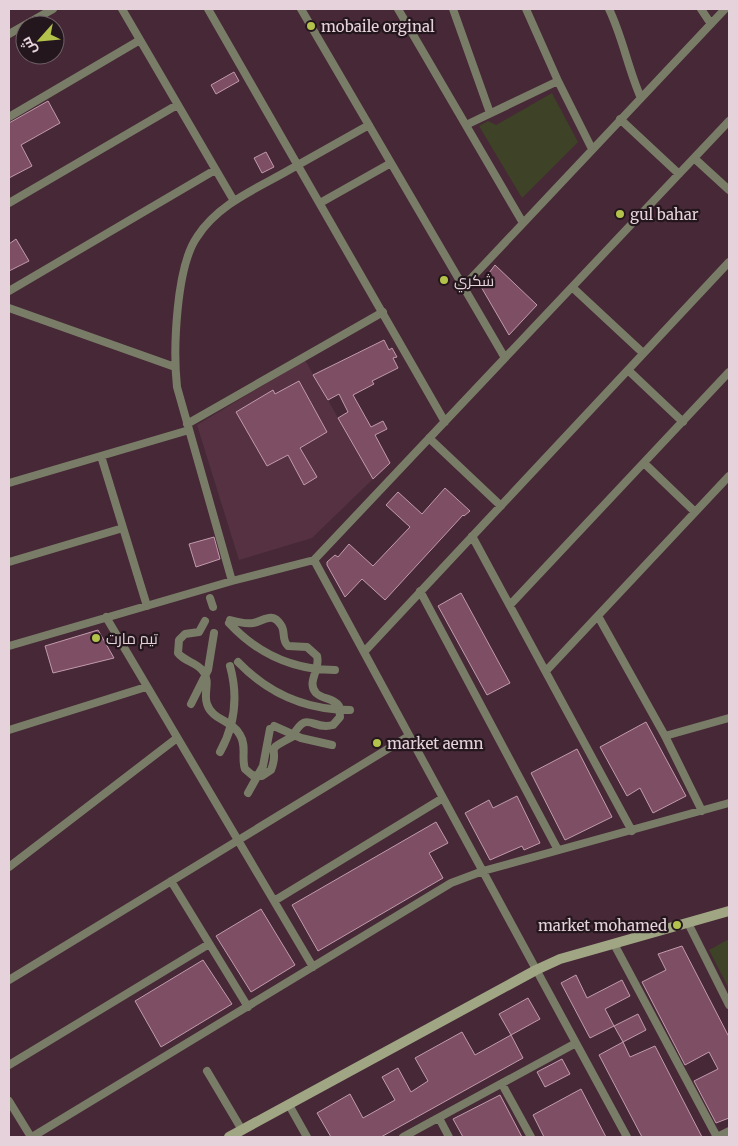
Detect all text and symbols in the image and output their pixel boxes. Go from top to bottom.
north arrow [15,15,65,65]
place label: mobaile orginal [321,17,435,36]
marker: mobaile orginal [305,20,317,32]
text: ش [16,34,41,58]
place label: gul bahar [630,205,699,224]
marker: gul bahar [614,208,626,220]
place label: شكري [454,271,494,293]
marker: شكري [438,274,450,286]
place label: تیم مارت [106,629,158,649]
marker: تیم مارت [90,632,102,644]
place label: market aemn [387,734,484,753]
marker: market aemn [371,737,383,749]
place label: market mohamed [538,916,667,935]
marker: market mohamed [671,919,683,931]

